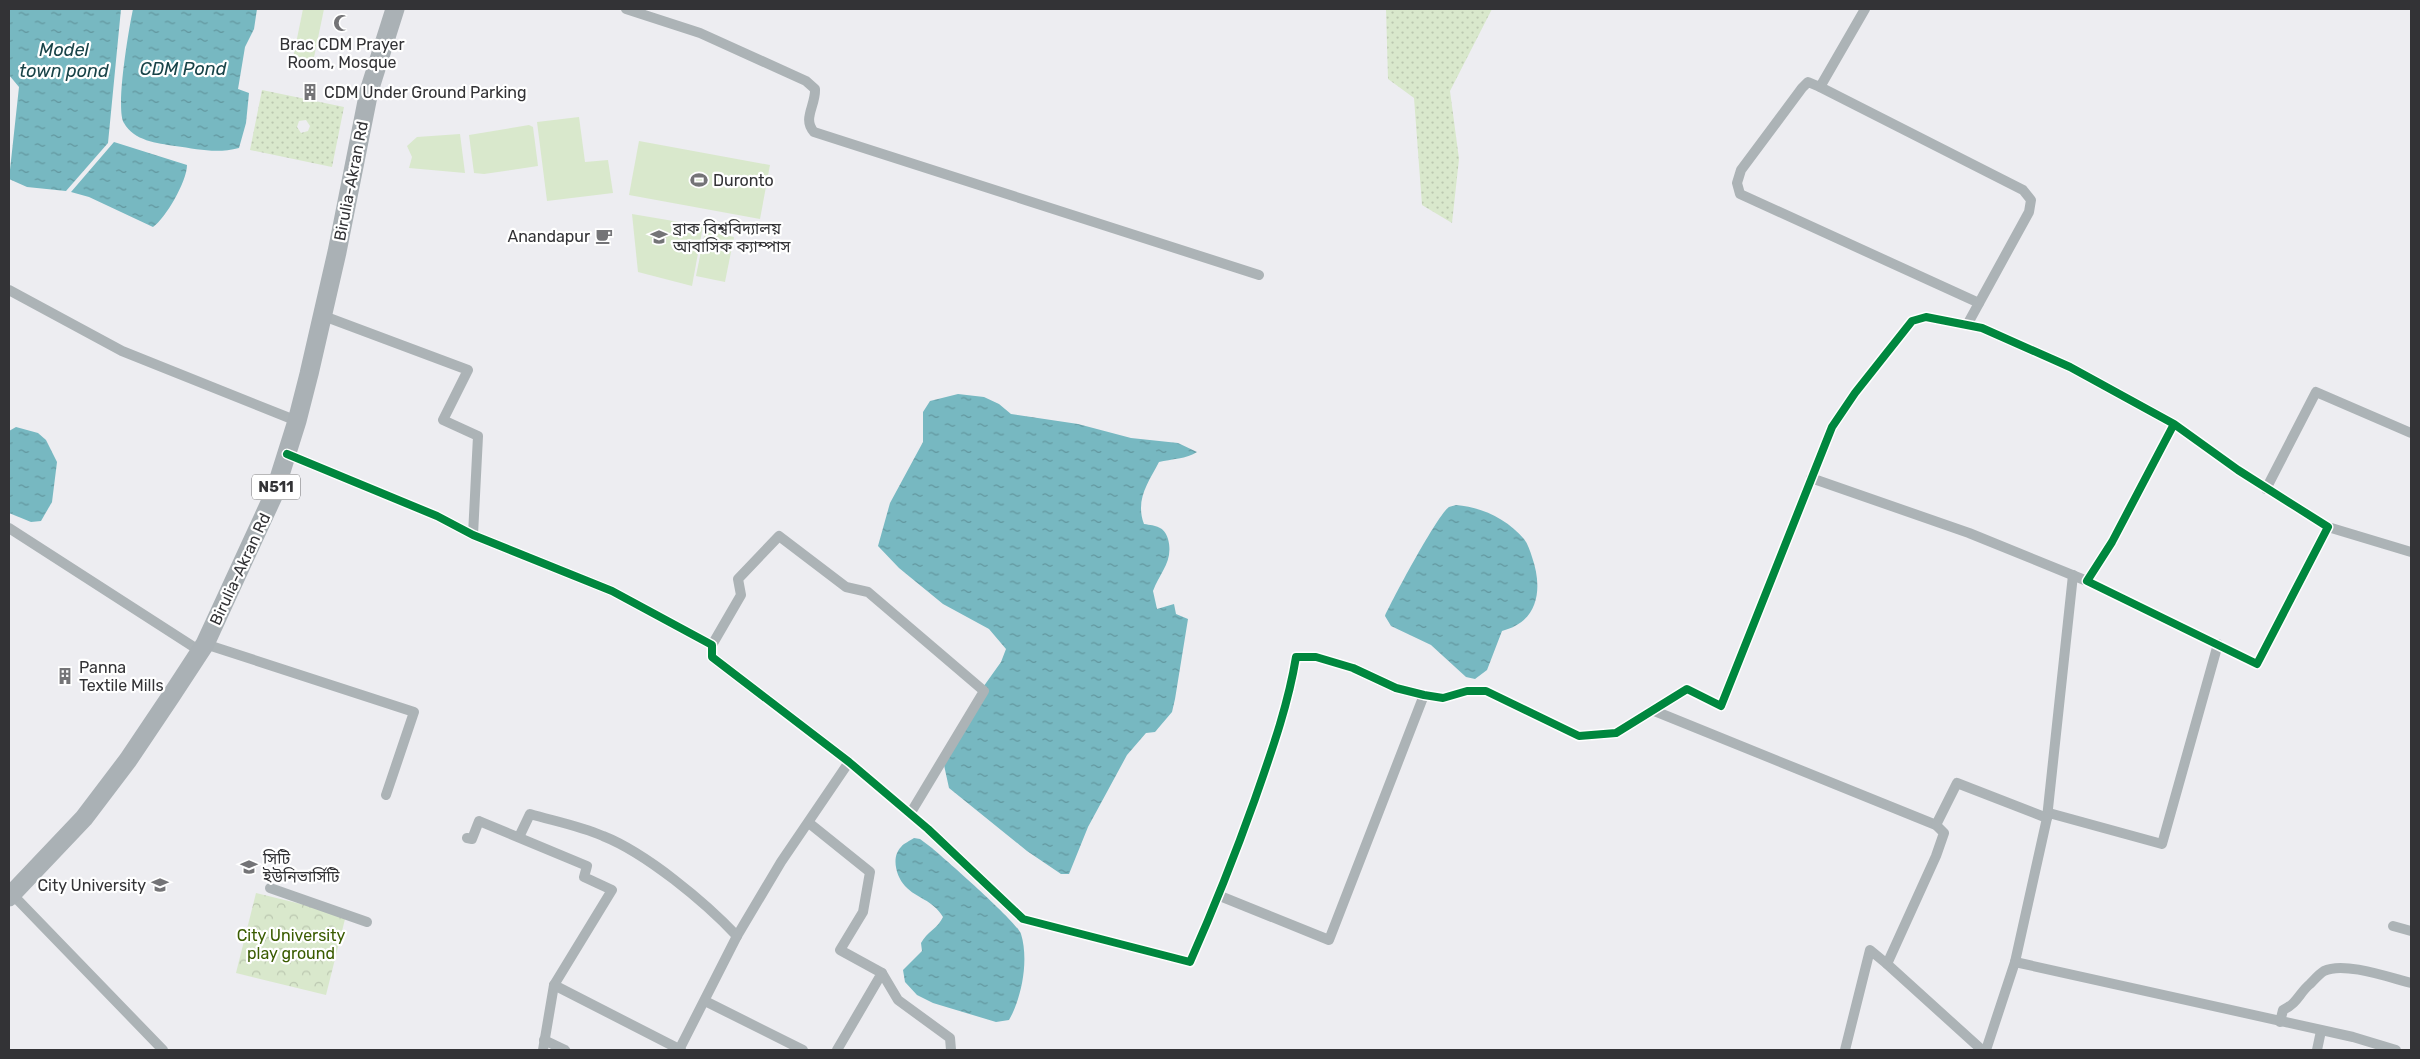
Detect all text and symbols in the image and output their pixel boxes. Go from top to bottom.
mosque icon: Brac CDM Prayer Room, Mosque [332,13,352,33]
place label: Brac CDM Prayer Room, Mosque [280,35,404,72]
water label: Model town pond [19,39,109,82]
water label: CDM Pond [140,58,227,80]
building icon: CDM Under Ground Parking [300,82,320,102]
place label: CDM Under Ground Parking [324,83,527,102]
street label: Birulia-Akran Rd [330,120,372,242]
sports icon: Duronto [689,170,709,190]
place label: Duronto [713,171,774,190]
place label: ব্রাক বিশ্ববিদ্যালয় আবাসিক ক্যাম্পাস [672,219,792,256]
cafe icon: Anandapur [594,226,614,246]
place label: Anandapur [507,227,590,246]
school or university icon: ব্রাক বিশ্ববিদ্যালয় আবাসিক ক্যাম্পাস [649,227,669,247]
road number: N511 [252,474,300,500]
street label: Birulia-Akran Rd [206,510,274,628]
place label: Panna Textile Mills [79,658,164,695]
building icon: Panna Textile Mills [55,666,75,686]
place label: সিটি ইউনিভার্সিটি [262,849,340,886]
school or university icon: সিটি ইউনিভার্সিটি [239,857,259,877]
school or university icon: City University [150,875,170,895]
place label: City University [37,876,146,895]
park label: City University play ground [237,926,345,963]

